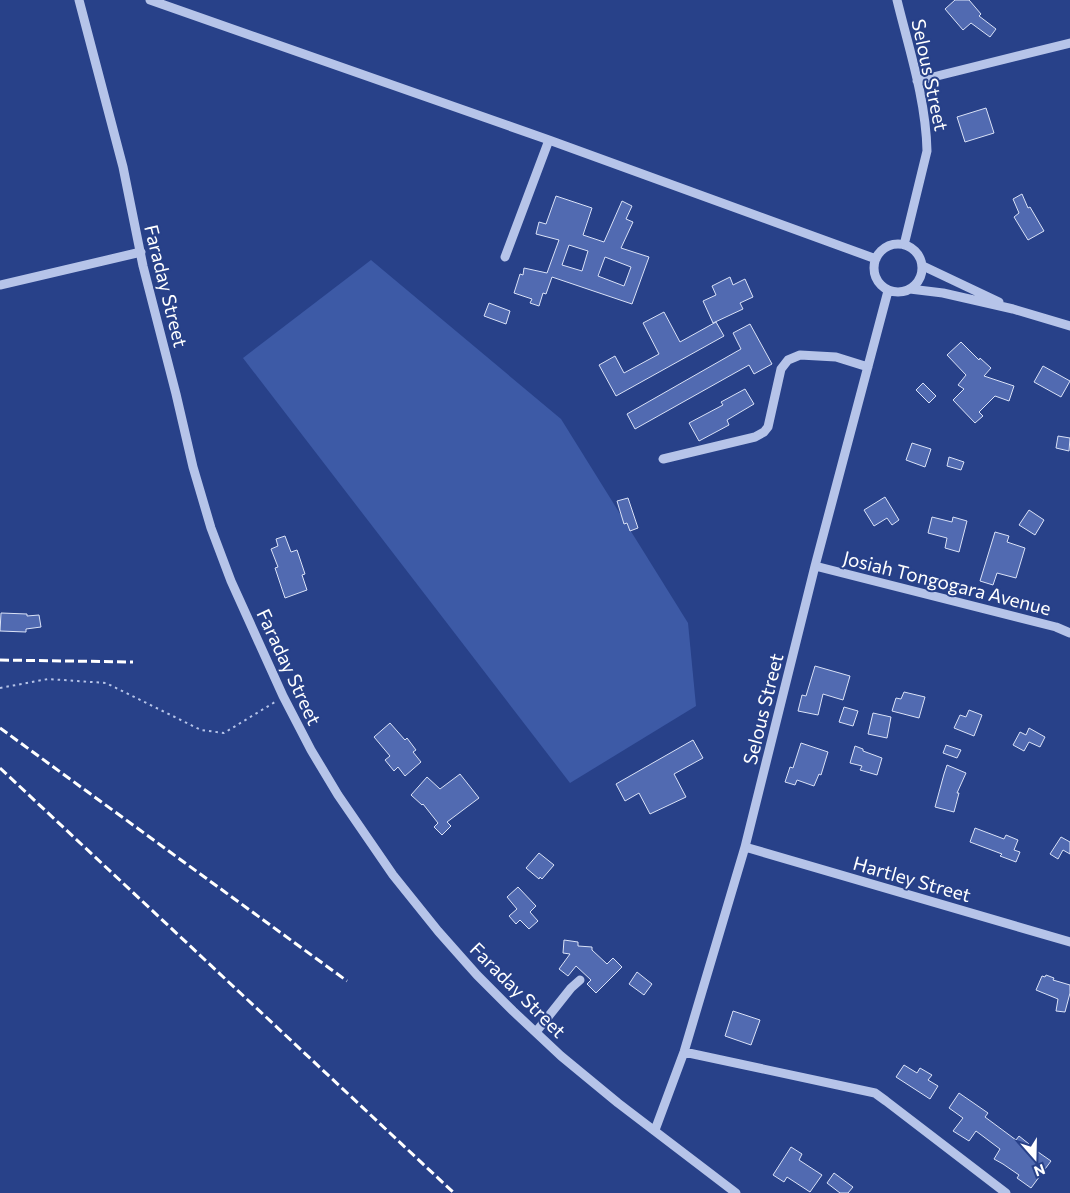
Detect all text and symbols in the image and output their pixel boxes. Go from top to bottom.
street label: Selous Street [907,17,954,133]
street label: Faraday Street [140,222,193,350]
street label: Josiah Tongogara Avenue [841,546,1053,620]
street label: Faraday Street [252,605,327,729]
street label: Selous Street [738,651,788,767]
street label: Hartley Street [851,851,974,906]
street label: Faraday Street [466,937,571,1042]
north arrow [1010,1133,1060,1183]
text: N [1032,1161,1047,1180]

